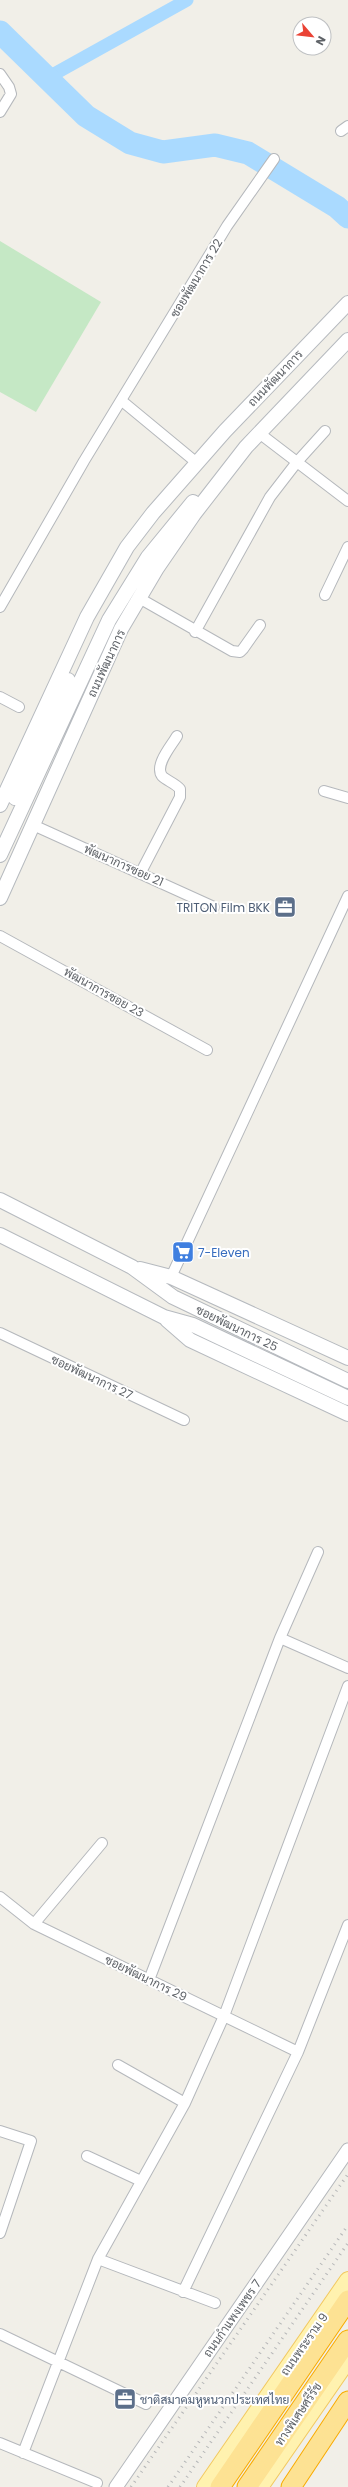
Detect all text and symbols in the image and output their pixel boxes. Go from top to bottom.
north arrow [292,16,332,56]
text: N [312,33,330,48]
street label: ซอยพัฒนาการ 22 [166,235,226,320]
street label: ถนนพัฒนาการ [244,346,307,410]
street label: ถนนพัฒนาการ [83,626,129,700]
street label: พัฒนาการซอย 21 [81,840,167,890]
office icon: TRITON Film BKK [272,894,298,920]
place label: TRITON Film BKK [176,899,270,916]
street label: พัฒนาการซอย 23 [61,963,147,1021]
supermarket icon: 7-Eleven [170,1239,196,1265]
place label: 7-Eleven [198,1244,250,1261]
street label: ซอยพัฒนาการ 25 [193,1301,281,1355]
street label: ซอยพัฒนาการ 27 [48,1351,136,1404]
street label: ซอยพัฒนาการ 29 [102,1951,190,2005]
street label: ถนนกำแพงเพชร 7 [199,2275,265,2360]
street label: ถนนพระราม 9 [276,2309,332,2379]
street label: ทางพิเศษศรีรัช [271,2379,325,2449]
office icon: ชาติสมาคมหูหนวกประเทศไทย [112,2386,138,2412]
place label: ชาติสมาคมหูหนวกประเทศไทย [140,2391,289,2408]

